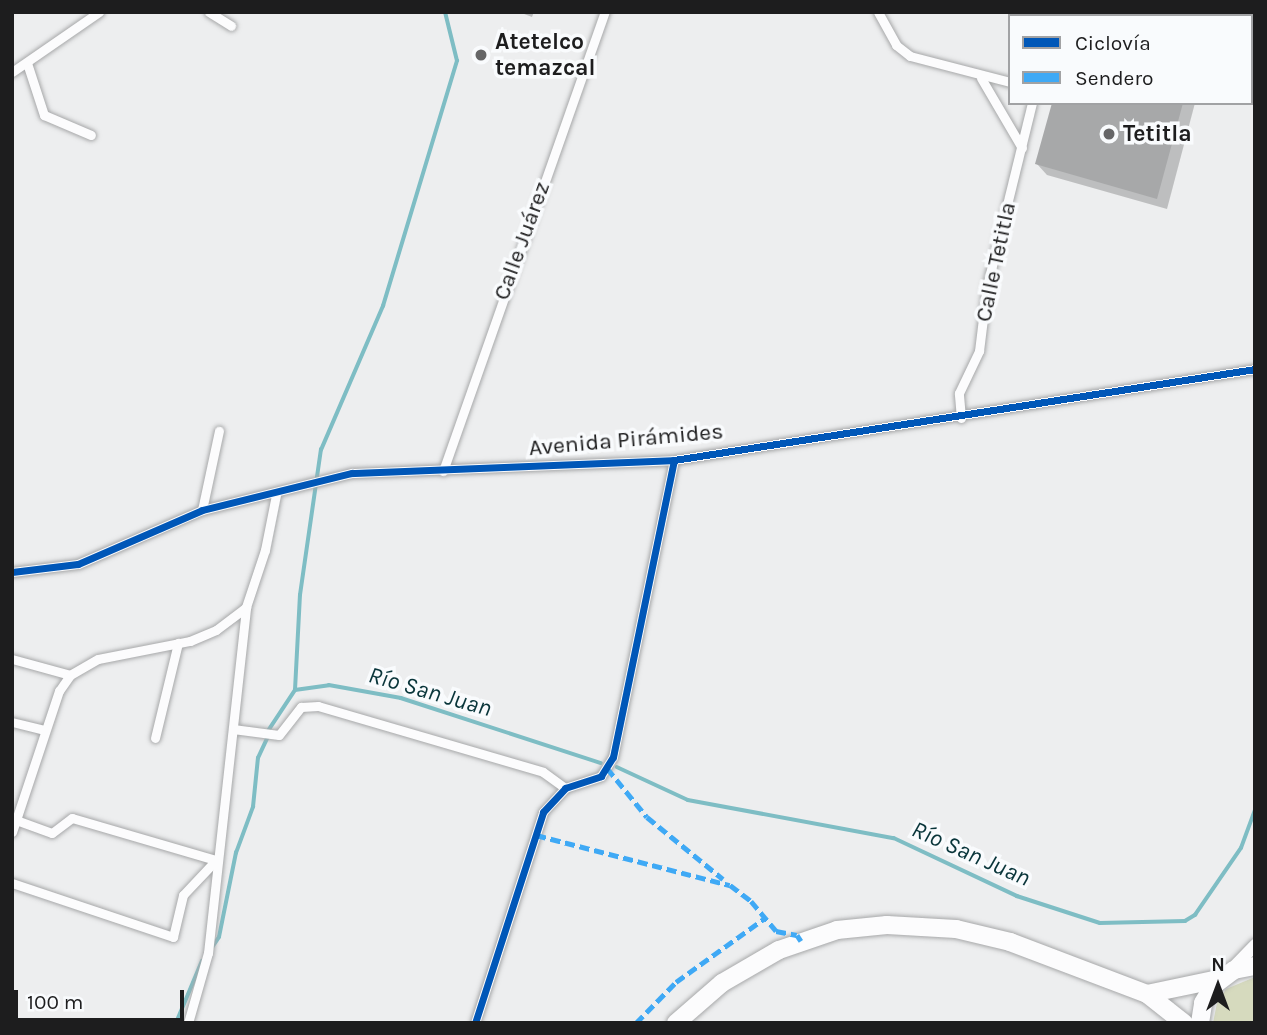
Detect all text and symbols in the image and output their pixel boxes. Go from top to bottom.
legend [1008,14,1253,105]
place label: Atetelco temazcal [495,28,596,82]
text: Ciclovía [1075,31,1151,55]
marker: Atetelco temazcal [473,47,489,63]
text: Sendero [1075,66,1153,90]
place label: Tetitla [1123,120,1192,148]
marker: Tetitla [1101,126,1117,142]
street label: Calle Juárez [488,178,556,304]
street label: Calle Tetitla [970,200,1022,324]
street label: Avenida Pirámides [528,418,724,462]
water label: Río San Juan [365,661,495,723]
water label: Río San Juan [907,815,1035,893]
north arrow [1183,951,1253,1021]
text: N [1211,954,1225,976]
scale bar [18,976,187,1020]
text: 100 m [27,990,84,1014]

